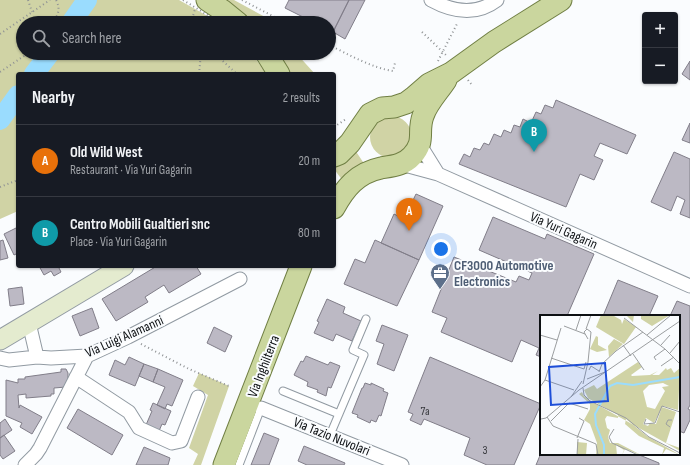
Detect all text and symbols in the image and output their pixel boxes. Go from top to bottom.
map controls [642,12,678,84]
button: + [642,12,678,48]
search box [16,16,336,60]
icon: search [30,27,52,49]
text: Search here [62,29,122,48]
button: − [642,48,678,84]
text: Nearby [32,88,75,108]
text: 2 results [283,90,320,106]
pin: B [521,119,547,152]
text: Old Wild West [70,143,142,162]
text: A [42,153,48,169]
text: 20 m [298,153,320,169]
text: Restaurant · Via Yuri Gagarin [70,162,192,178]
pin: A [396,198,422,231]
street label: Via Yuri Gagarin [527,208,600,253]
text: Centro Mobili Gualtieri snc [70,215,210,234]
text: B [42,225,48,241]
text: 80 m [298,225,320,241]
text: Place · Via Yuri Gagarin [70,234,167,250]
your location [431,239,451,259]
place label: CF3000 Automotive Electronics [454,257,553,290]
office icon: CF3000 Automotive Electronics [429,262,451,290]
street label: Via Luigi Alamanni [83,312,166,361]
inset map [540,315,680,455]
street label: Via Inghilterra [244,333,283,400]
house number: 7a [420,404,430,419]
street label: Via Tazio Nuvolari [291,413,373,460]
house number: 3 [482,443,488,458]

